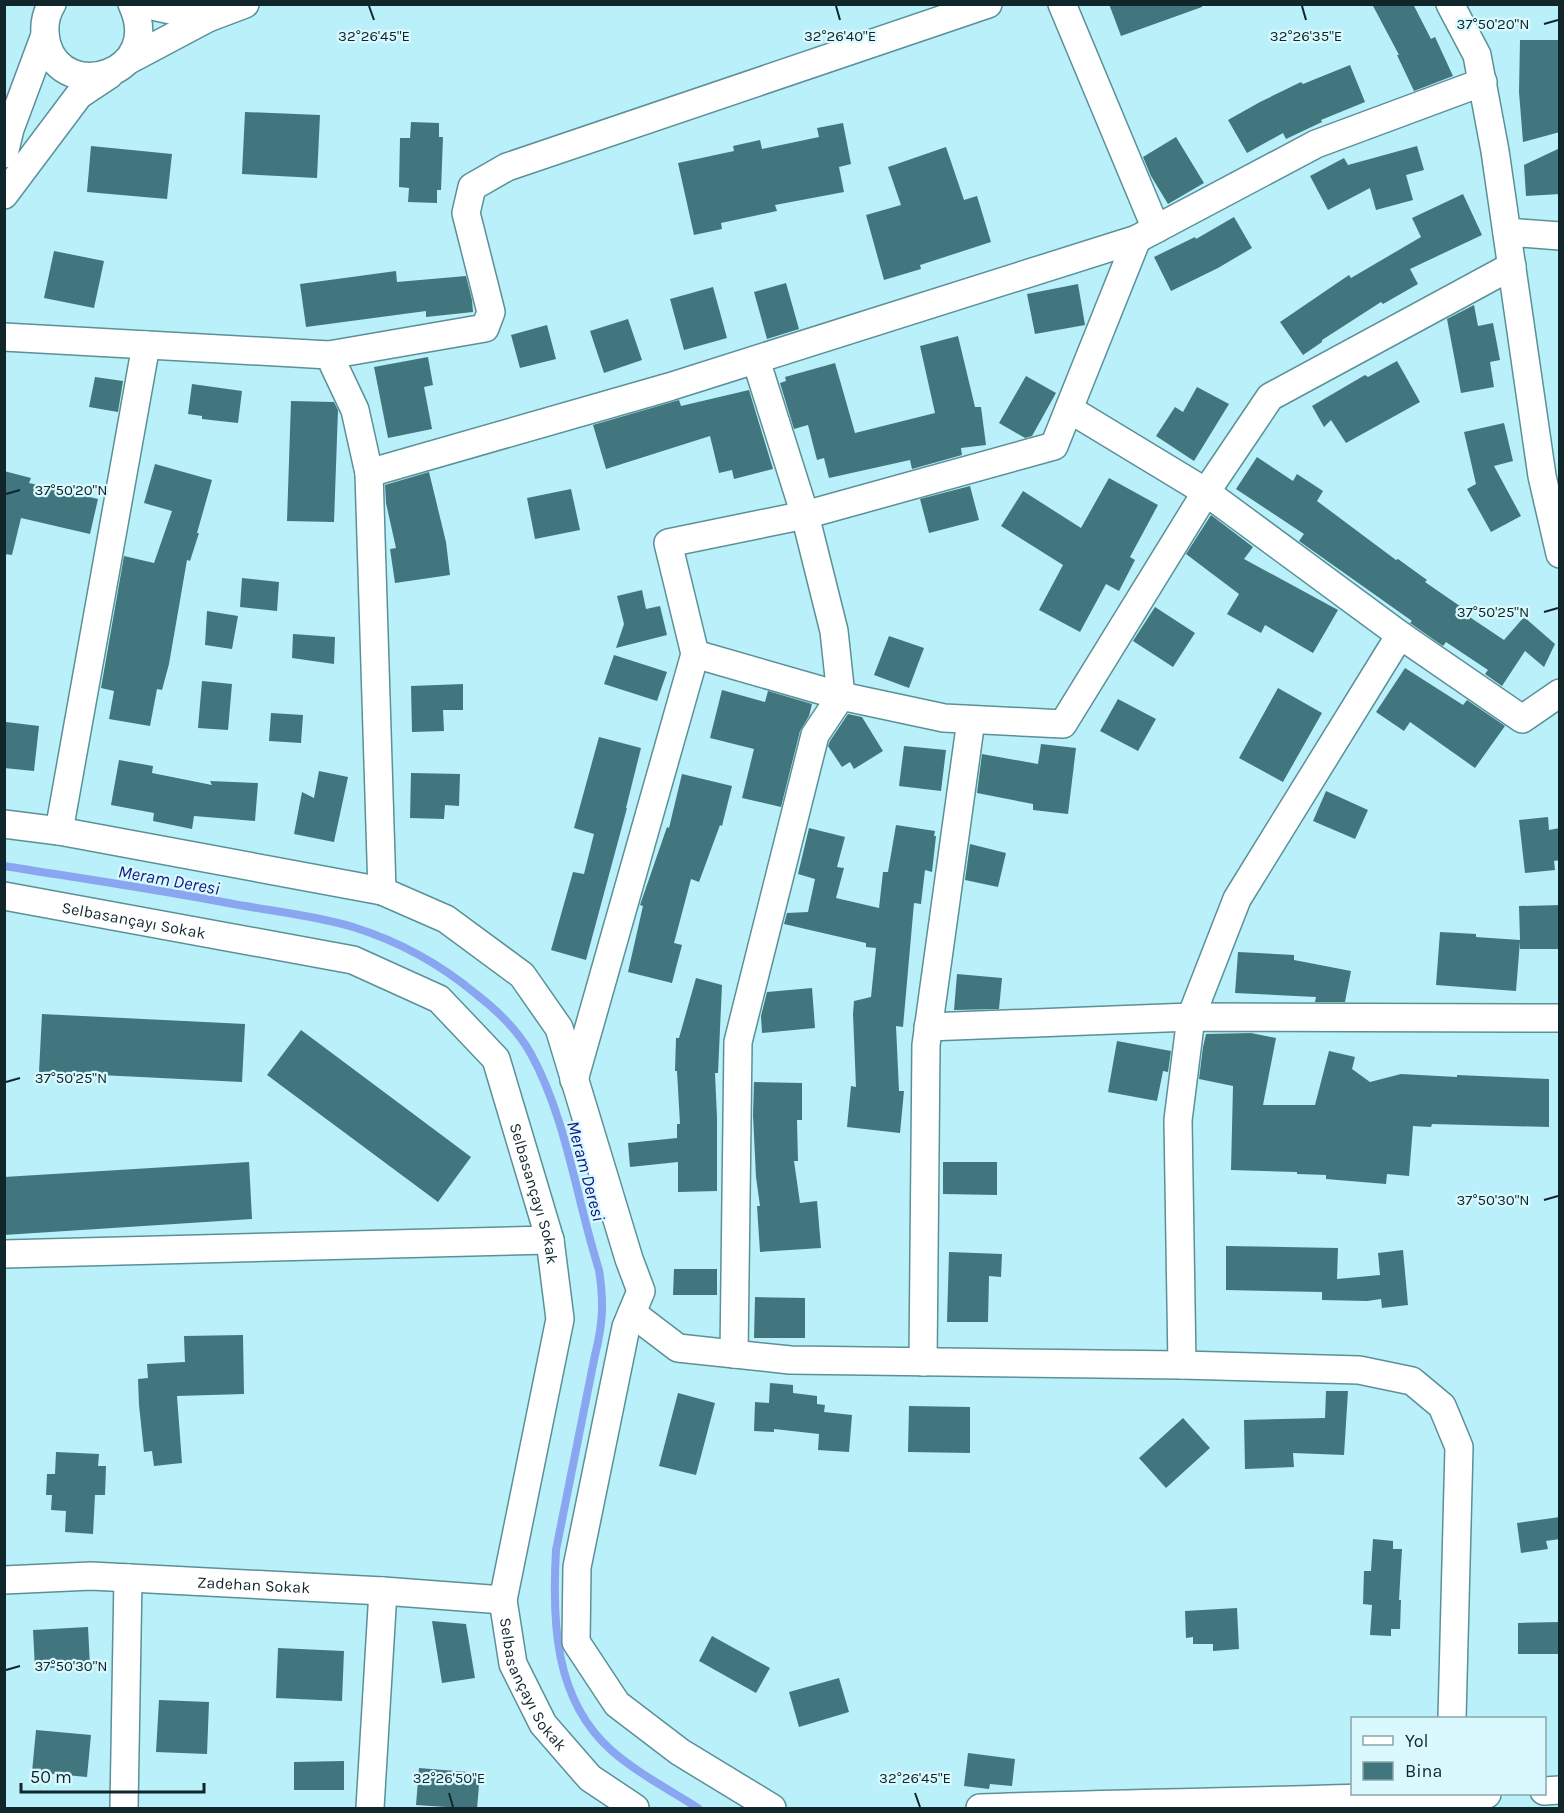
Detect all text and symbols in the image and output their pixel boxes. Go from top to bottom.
text: 37°50'20"N [1457,15,1529,33]
text: 32°26'45"E [338,27,410,45]
text: 32°26'40"E [804,27,876,45]
text: 32°26'35"E [1270,27,1342,45]
text: 37°50'20"N [35,481,107,499]
text: 37°50'25"N [1457,603,1529,621]
water label: Meram Deresi [116,860,222,900]
street label: Selbasançayı Sokak [60,898,207,943]
text: 37°50'25"N [35,1069,107,1087]
water label: Meram Deresi [562,1118,610,1224]
street label: Selbasançayı Sokak [506,1121,562,1265]
text: 37°50'30"N [1457,1191,1530,1209]
street label: Zadehan Sokak [197,1572,311,1597]
street label: Selbasançayı Sokak [496,1616,571,1755]
text: 37°50'30"N [35,1657,108,1675]
legend [1351,1717,1546,1795]
text: Yol [1405,1730,1429,1752]
scale bar [21,1756,204,1794]
text: Bina [1405,1760,1442,1782]
text: 50 m [30,1766,72,1788]
text: 32°26'50"E [413,1769,485,1787]
text: 32°26'45"E [879,1769,951,1787]

